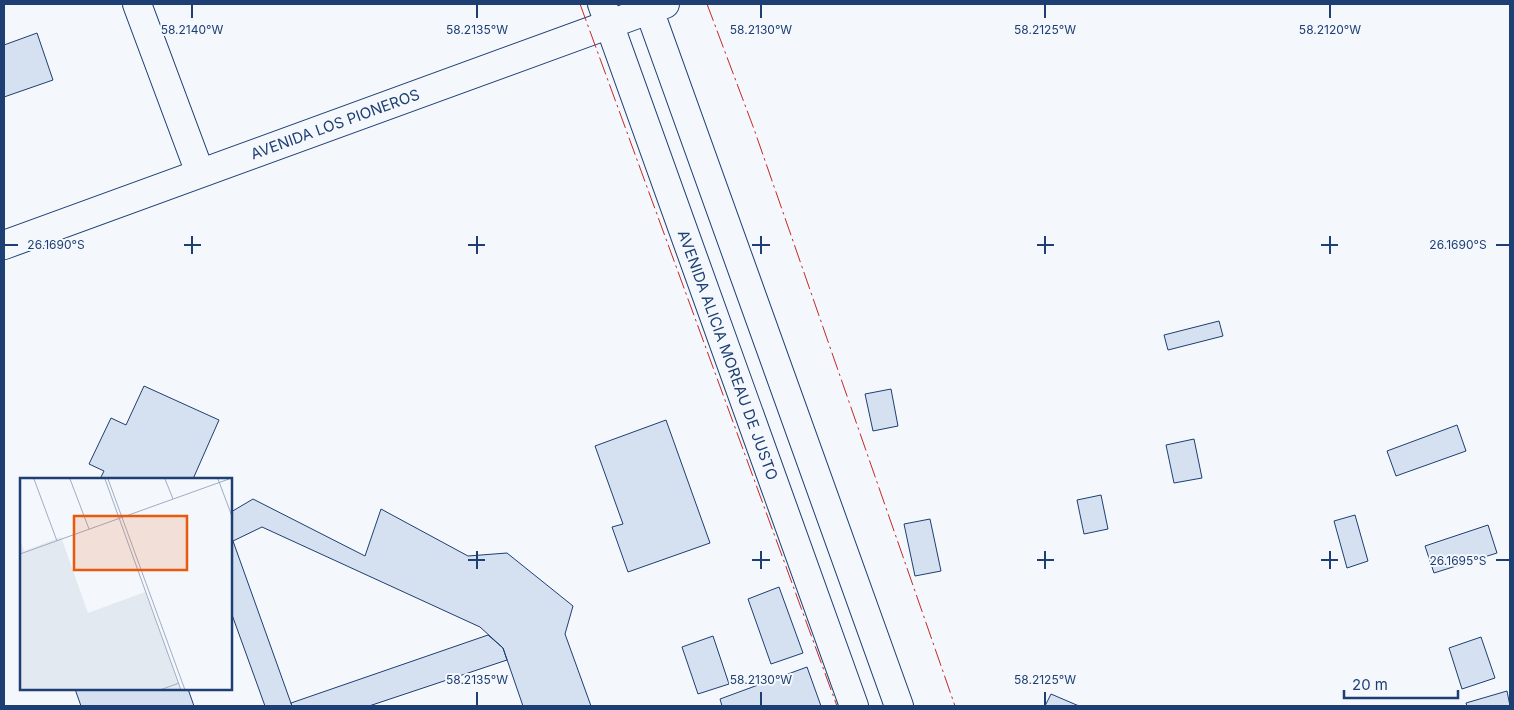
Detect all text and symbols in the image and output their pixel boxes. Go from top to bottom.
text: 58.2140°W [161,22,224,37]
text: 58.2135°W [446,22,508,37]
text: 58.2130°W [730,22,792,37]
text: 58.2125°W [1014,22,1076,37]
text: 58.2120°W [1299,22,1361,37]
street label: AVENIDA LOS PIONEROS [248,85,422,163]
street label: AVENIDA ALICIA MOREAU DE JUSTO [674,227,782,483]
text: 26.1690°S [27,237,85,252]
text: 26.1690°S [1429,237,1487,252]
inset map [20,478,232,690]
text: 26.1695°S [1430,553,1487,568]
scale bar [1344,668,1458,700]
text: 58.2135°W [446,672,508,687]
text: 58.2130°W [730,672,792,687]
text: 58.2125°W [1014,672,1076,687]
text: 20 m [1352,675,1388,694]

